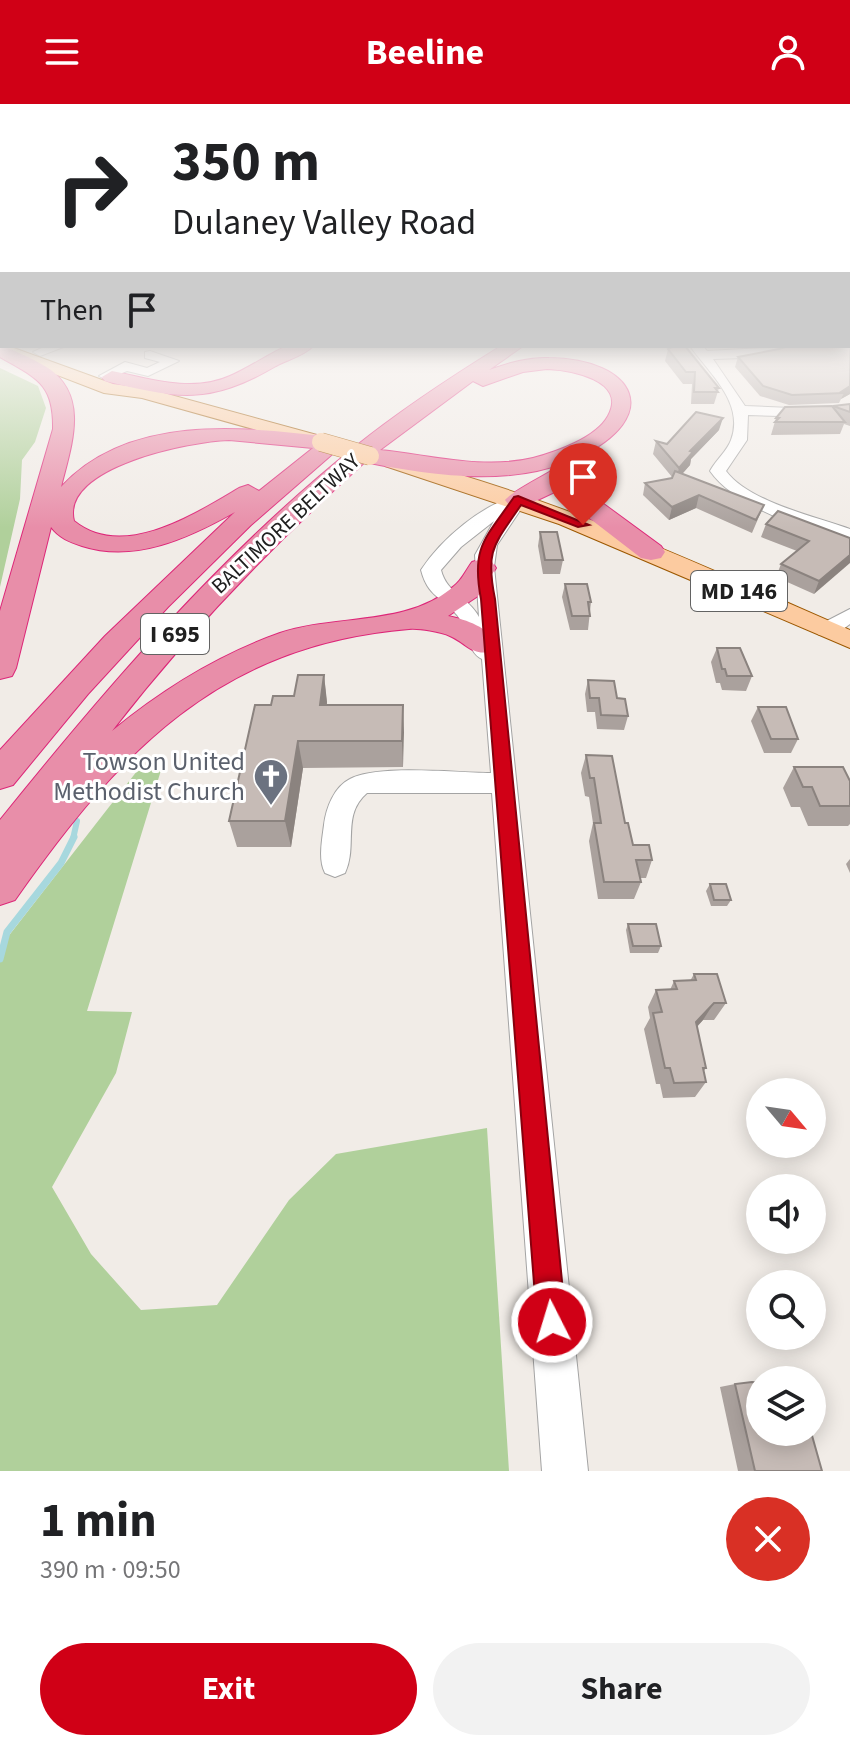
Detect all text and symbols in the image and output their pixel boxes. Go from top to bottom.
text: Beeline [366,27,484,78]
icon: menu [40,30,84,74]
icon: person [766,30,810,74]
text: 350 m [172,123,320,202]
icon: right [40,136,144,240]
text: Dulaney Valley Road [172,197,476,248]
icon: arrive [120,288,164,332]
text: Then [40,289,104,332]
pin [549,443,617,525]
street label: BALTIMORE BELTWAY [204,446,368,601]
icon: arrive [561,455,605,499]
road number: MD 146 [691,571,787,611]
road number: I 695 [141,614,209,654]
place label: Towson United Methodist Church [53,743,245,810]
church icon: Towson United Methodist Church [252,757,290,807]
north arrow [746,1078,826,1158]
map controls [746,1078,826,1446]
button: sound [746,1174,826,1254]
button: search [746,1270,826,1350]
position arrow [510,1280,594,1364]
button: layers [746,1366,826,1446]
text: 1 min [40,1487,157,1555]
button: close [726,1497,810,1581]
text: 390 m · 09:50 [40,1551,181,1588]
button: Exit [40,1643,417,1735]
button: Share [433,1643,810,1735]

